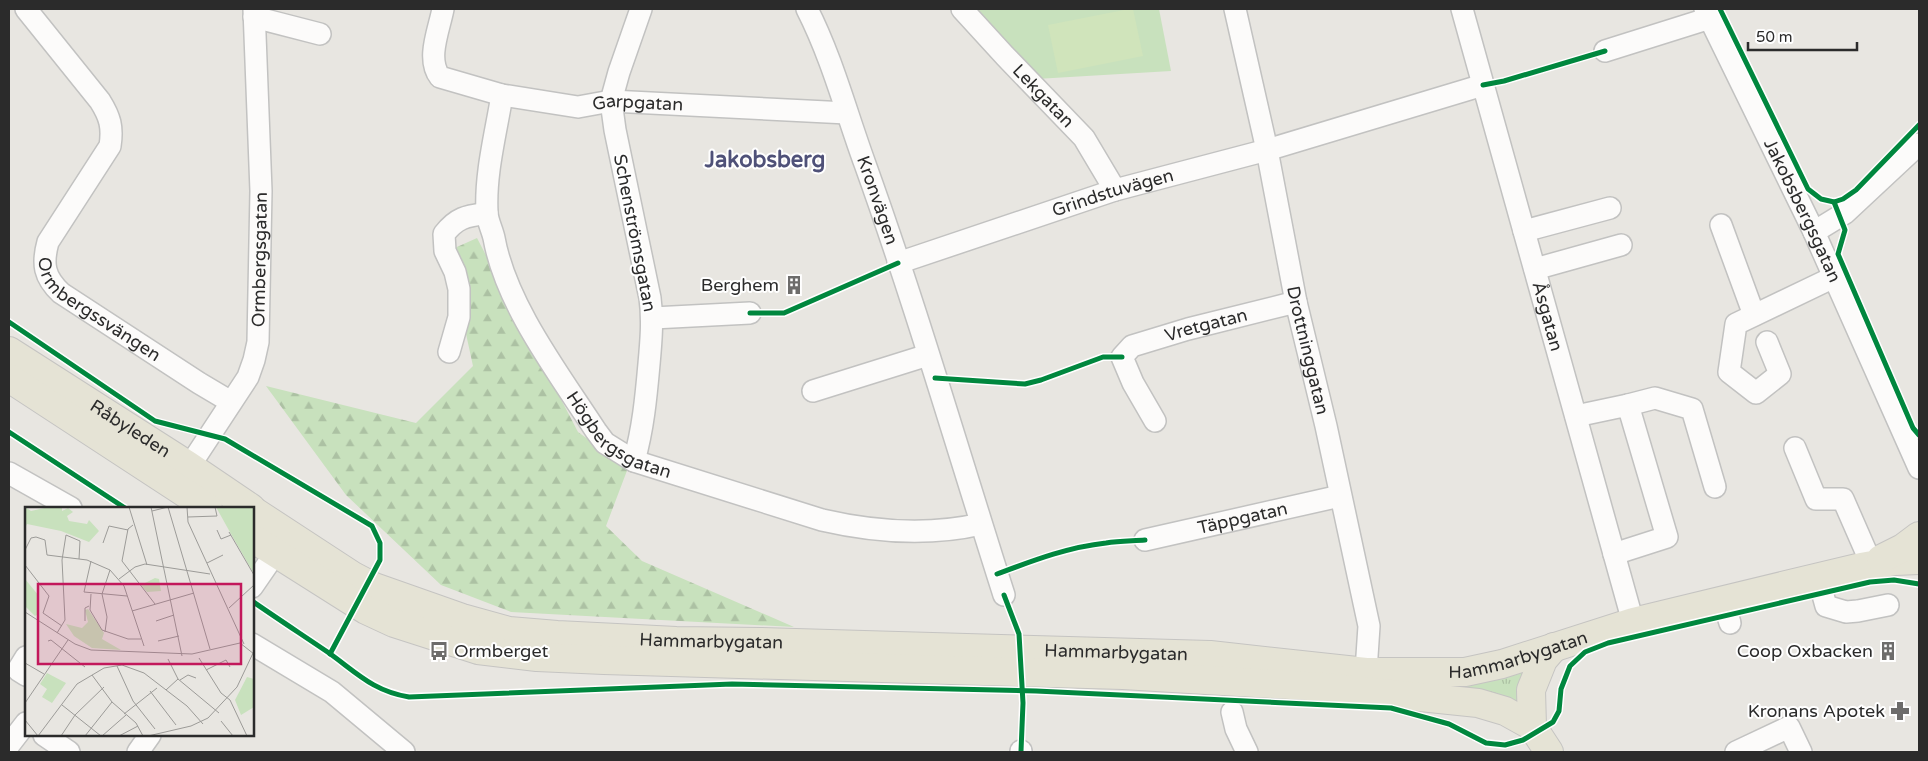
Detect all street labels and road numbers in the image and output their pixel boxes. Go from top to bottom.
street label: Lekgatan [1008,60,1079,132]
street label: Garpgatan [590,89,684,116]
street label: Jakobsbergsgatan [1759,135,1846,286]
street label: Schenströmsgatan [609,152,661,314]
street label: Kronvägen [852,153,903,247]
street label: Grindstuvägen [1049,164,1176,221]
street label: Ormbergsgatan [247,192,272,327]
street label: Ormbergssvängen [34,256,165,366]
street label: Åsgatan [1528,279,1568,354]
street label: Drottninggatan [1282,284,1334,417]
street label: Vretgatan [1162,304,1250,346]
street label: Högbergsgatan [562,387,674,483]
street label: Råbyleden [86,395,175,462]
street label: Täppgatan [1195,497,1290,539]
street label: Hammarbygatan [1448,626,1590,683]
street label: Hammarbygatan [639,628,783,654]
street label: Hammarbygatan [1044,639,1188,665]

